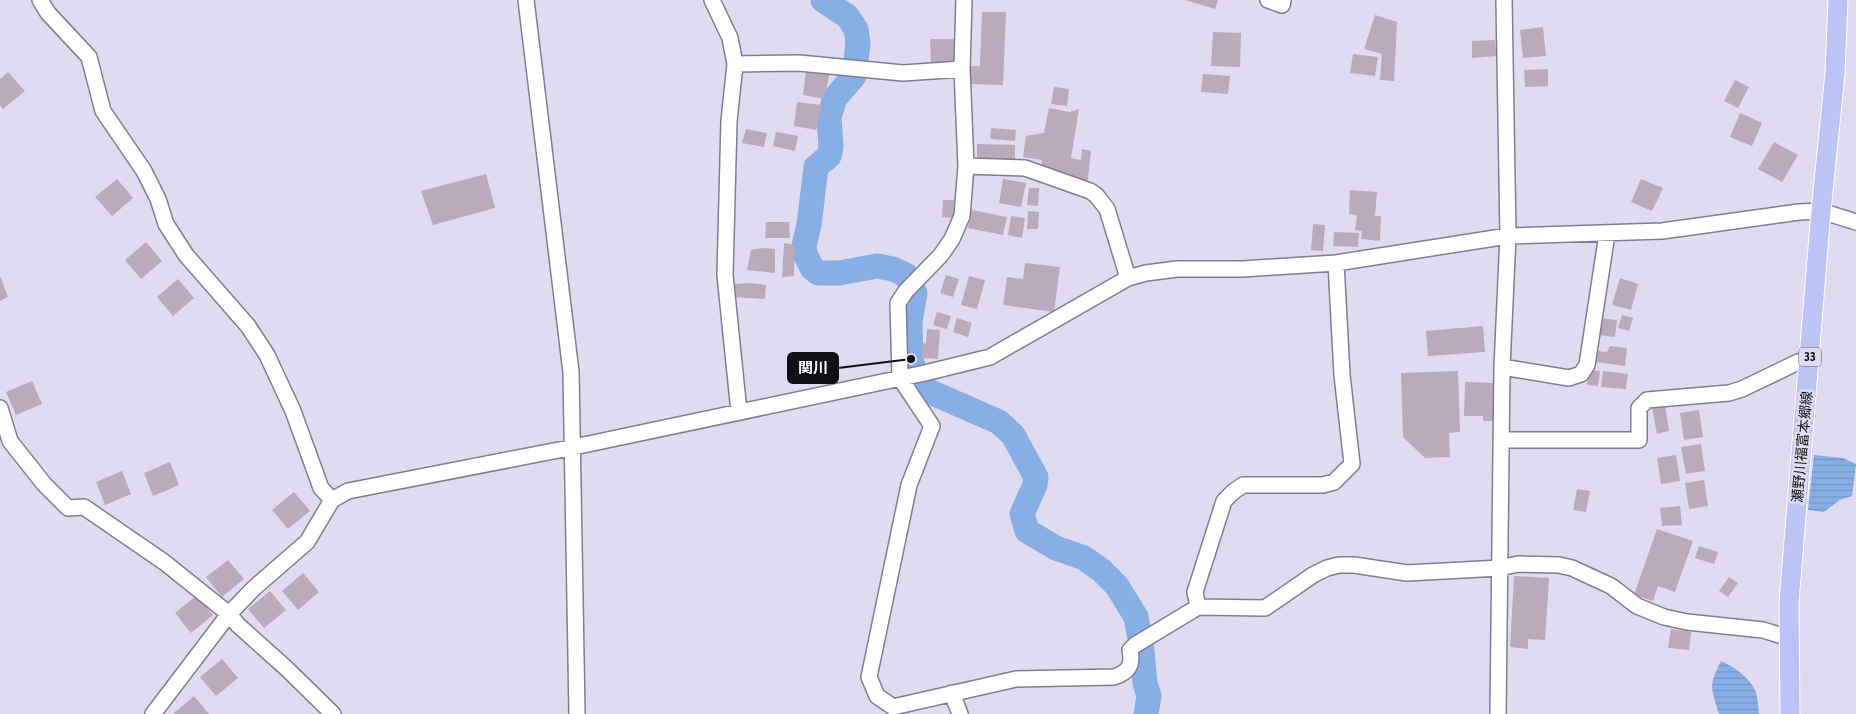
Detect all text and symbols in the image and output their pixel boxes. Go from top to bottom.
road number: 33 [1799,348,1821,367]
callout: 関川 [788,353,838,383]
text: 関川 [798,359,828,376]
street label: 瀬野川福富本郷線 [1789,391,1815,503]

